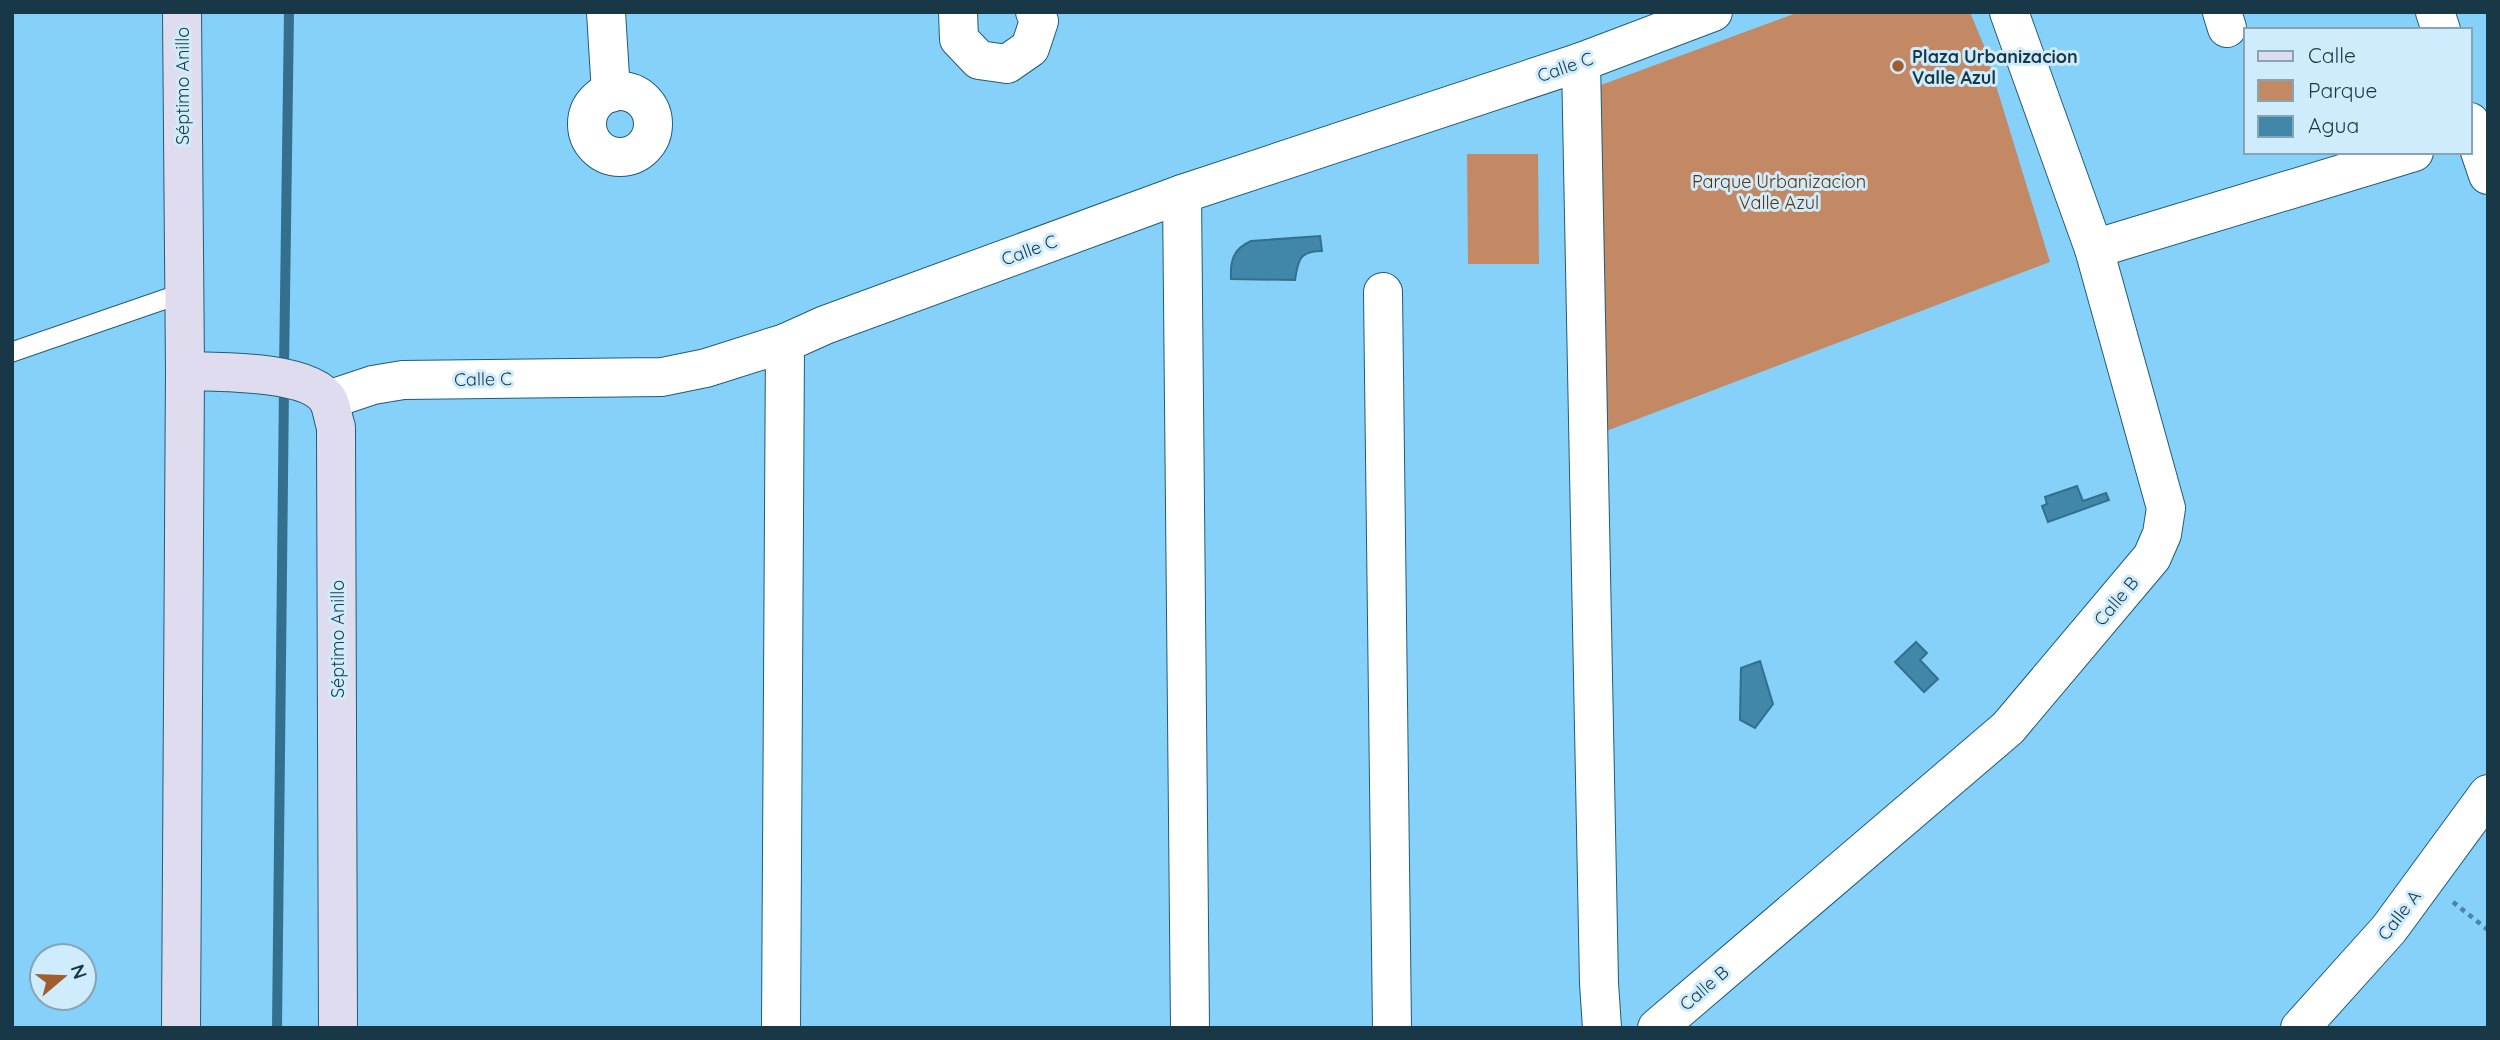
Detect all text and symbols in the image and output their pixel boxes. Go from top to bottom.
street label: Séptimo Anillo [171,27,194,145]
legend [2244,28,2472,154]
text: Calle [2308,42,2356,68]
place label: Plaza Urbanizacion Valle Azul [1912,45,2078,89]
street label: Calle C [1534,47,1596,87]
marker: Plaza Urbanizacion Valle Azul [1890,58,1906,74]
text: Parque [2308,77,2377,103]
text: Agua [2308,112,2359,138]
park label: Parque Urbanizacion Valle Azul [1692,170,1866,214]
street label: Calle C [998,229,1060,271]
street label: Calle C [454,367,512,391]
street label: Calle B [2089,572,2143,630]
street label: Séptimo Anillo [326,580,349,698]
street label: Calle A [2372,885,2426,945]
north arrow [28,942,98,1012]
street label: Calle B [1675,960,1733,1016]
text: N [65,961,93,982]

